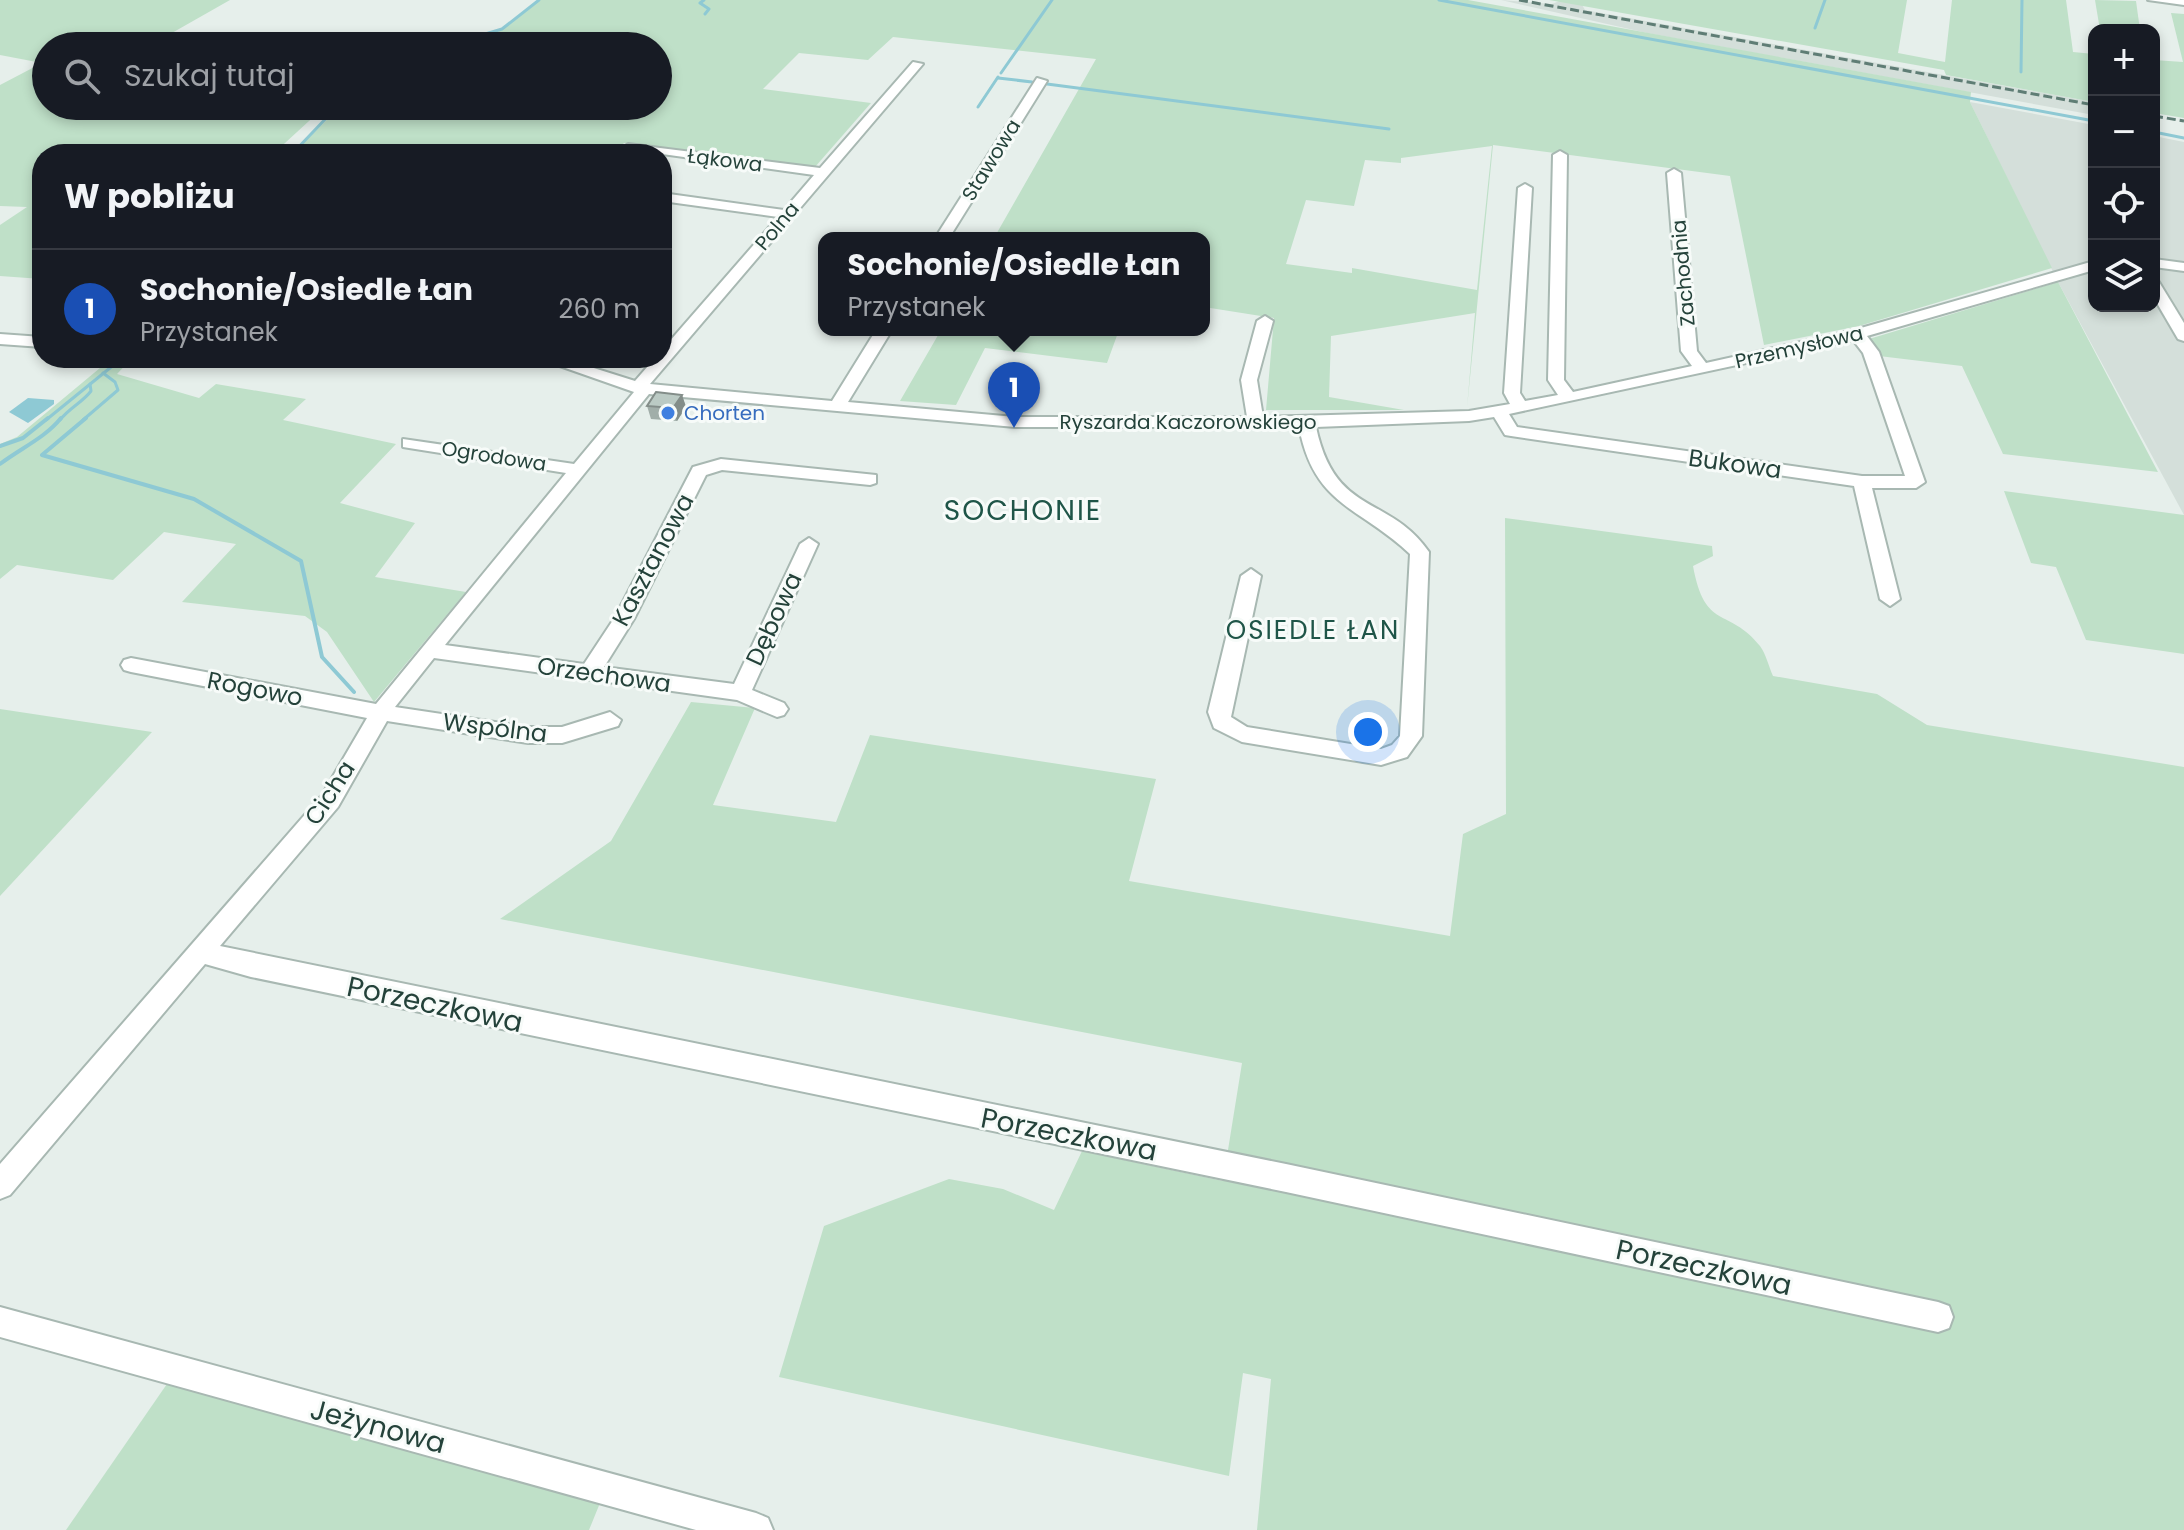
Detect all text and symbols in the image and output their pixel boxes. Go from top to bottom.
map controls [2088,24,2160,312]
button: + [2088,24,2160,96]
search box [32,32,672,120]
icon: search [60,54,104,98]
text: Szukaj tutaj [124,54,294,97]
button: − [2088,96,2160,168]
street label: Stawowa [955,114,1027,206]
street label: Łąkowa [686,142,764,178]
button: locate [2088,168,2160,240]
text: W pobliżu [64,172,235,220]
street label: Polna [748,196,806,256]
street label: Zachodnia [1664,219,1702,327]
popup [818,232,1210,336]
button: layers [2088,240,2160,312]
text: Sochonie/Osiedle Łan [847,243,1181,286]
text: Sochonie/Osiedle Łan [140,268,473,311]
text: Przystanek [847,289,985,325]
text: 1 [85,291,95,327]
text: 260 m [558,291,640,327]
text: Przystanek [140,314,278,350]
street label: Przemysłowa [1732,319,1866,375]
pin: 1 [988,362,1040,428]
place label: Chorten [684,399,765,427]
marker: Chorten [659,404,677,422]
street label: Ryszarda Kaczorowskiego [1060,408,1316,436]
street label: Ogrodowa [440,434,548,478]
street label: Bukowa [1686,441,1784,486]
street label: Kasztanowa [604,488,701,632]
district label: SOCHONIE [944,491,1102,530]
street label: Dębowa [738,567,809,671]
district label: OSIEDLE ŁAN [1226,612,1400,648]
street label: Orzechowa [535,649,673,700]
street label: Rogowo [205,663,306,714]
street label: Wspólna [441,705,549,750]
your location [1348,712,1388,752]
street label: Cicha [297,754,363,831]
street label: Porzeczkowa [343,967,526,1042]
street label: Porzeczkowa [977,1098,1160,1171]
street label: Porzeczkowa [1612,1230,1795,1305]
street label: Jeżynowa [306,1390,450,1463]

